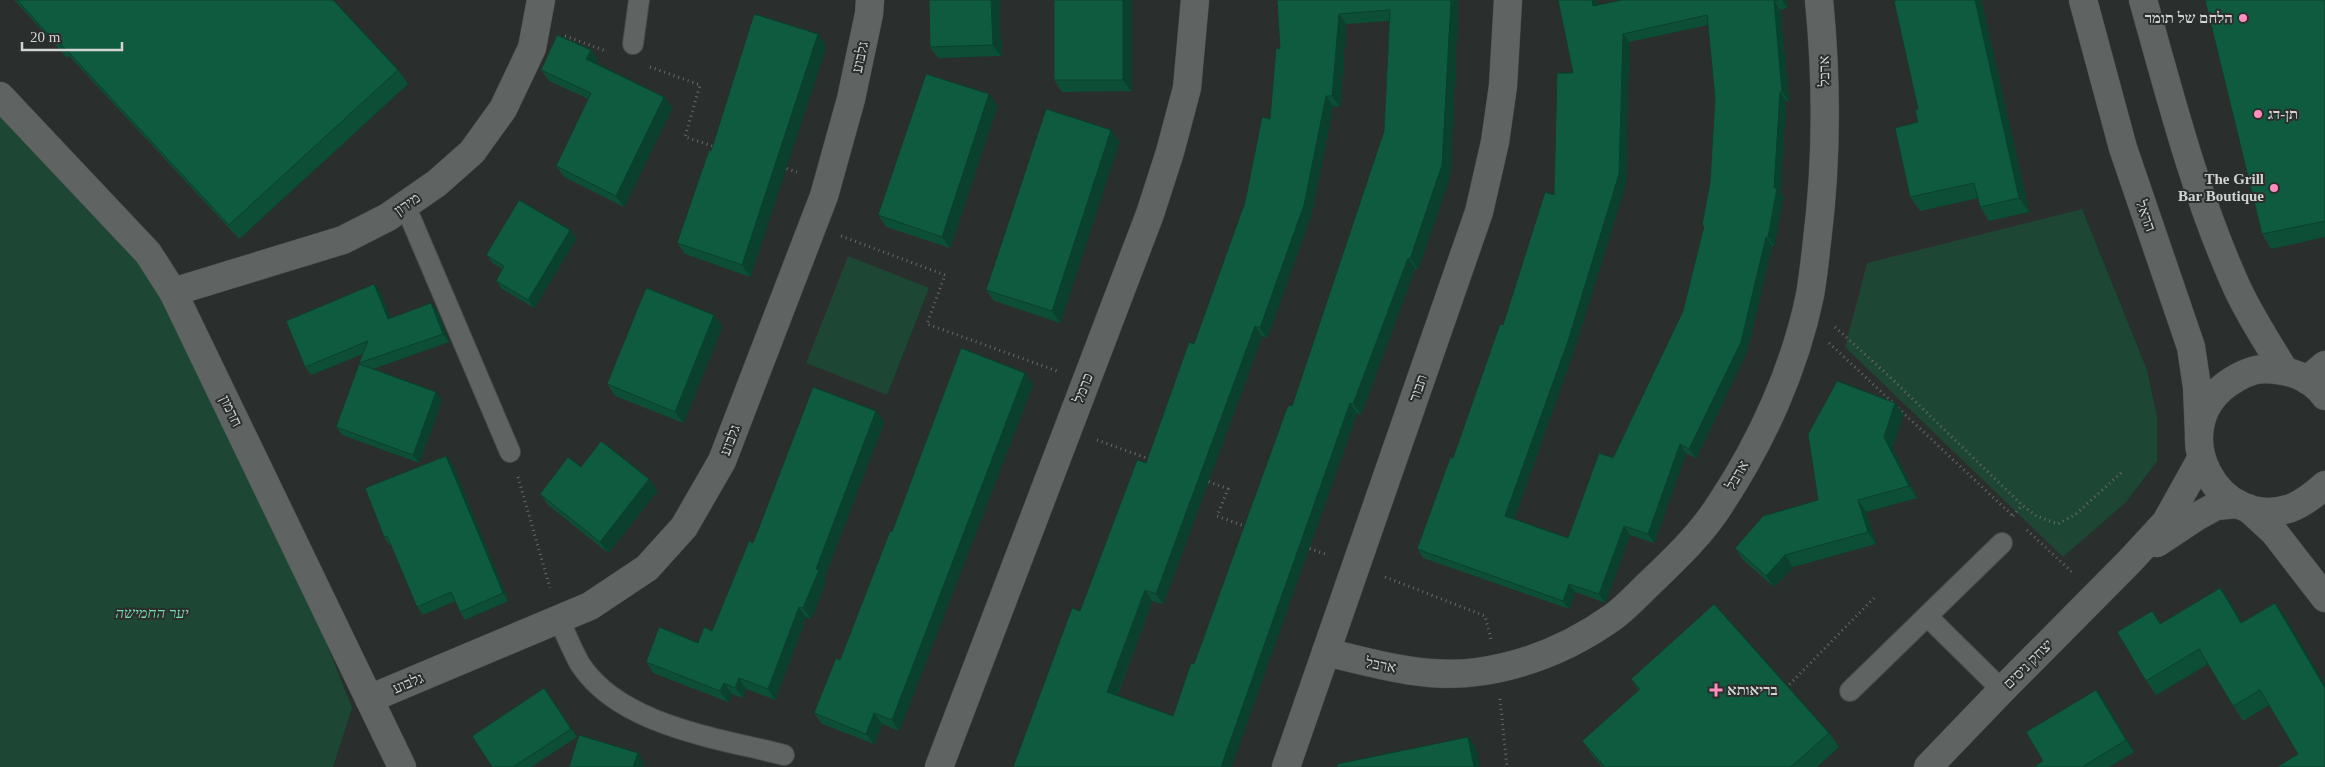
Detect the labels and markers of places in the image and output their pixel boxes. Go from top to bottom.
place label: הלחם של תומר [2145,10,2233,26]
marker: הלחם של תומר [2237,12,2249,24]
place label: תן-דג [2268,106,2298,123]
marker: תן-דג [2252,108,2264,120]
place label: The Grill Bar Boutique [2178,171,2264,204]
marker: The Grill Bar Boutique [2268,182,2280,194]
place label: בריאותא [1727,682,1778,698]
marker: בריאותא [1709,683,1723,697]

